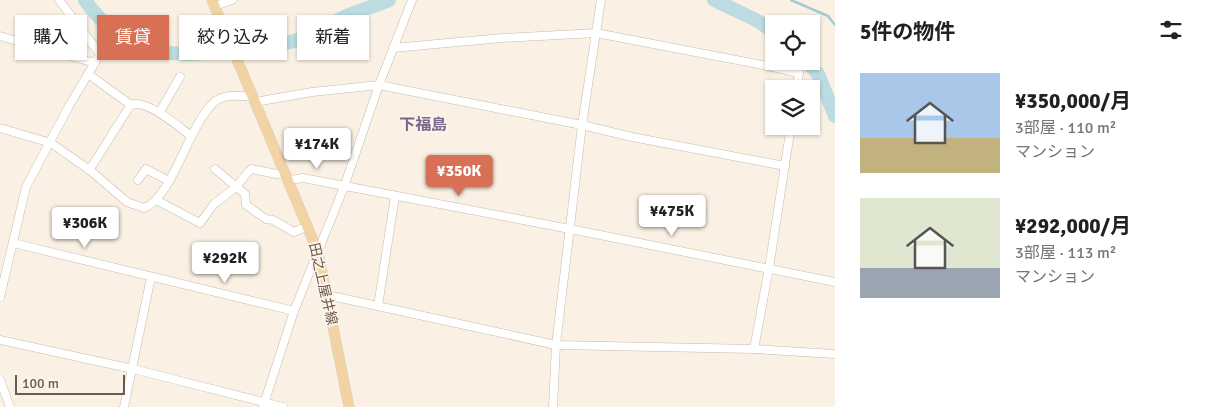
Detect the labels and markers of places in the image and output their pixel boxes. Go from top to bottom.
pin: ¥174K [282,128,352,170]
pin: ¥350K [424,154,494,197]
pin: ¥475K [637,194,707,237]
pin: ¥306K [50,206,120,249]
pin: ¥292K [190,242,260,284]

